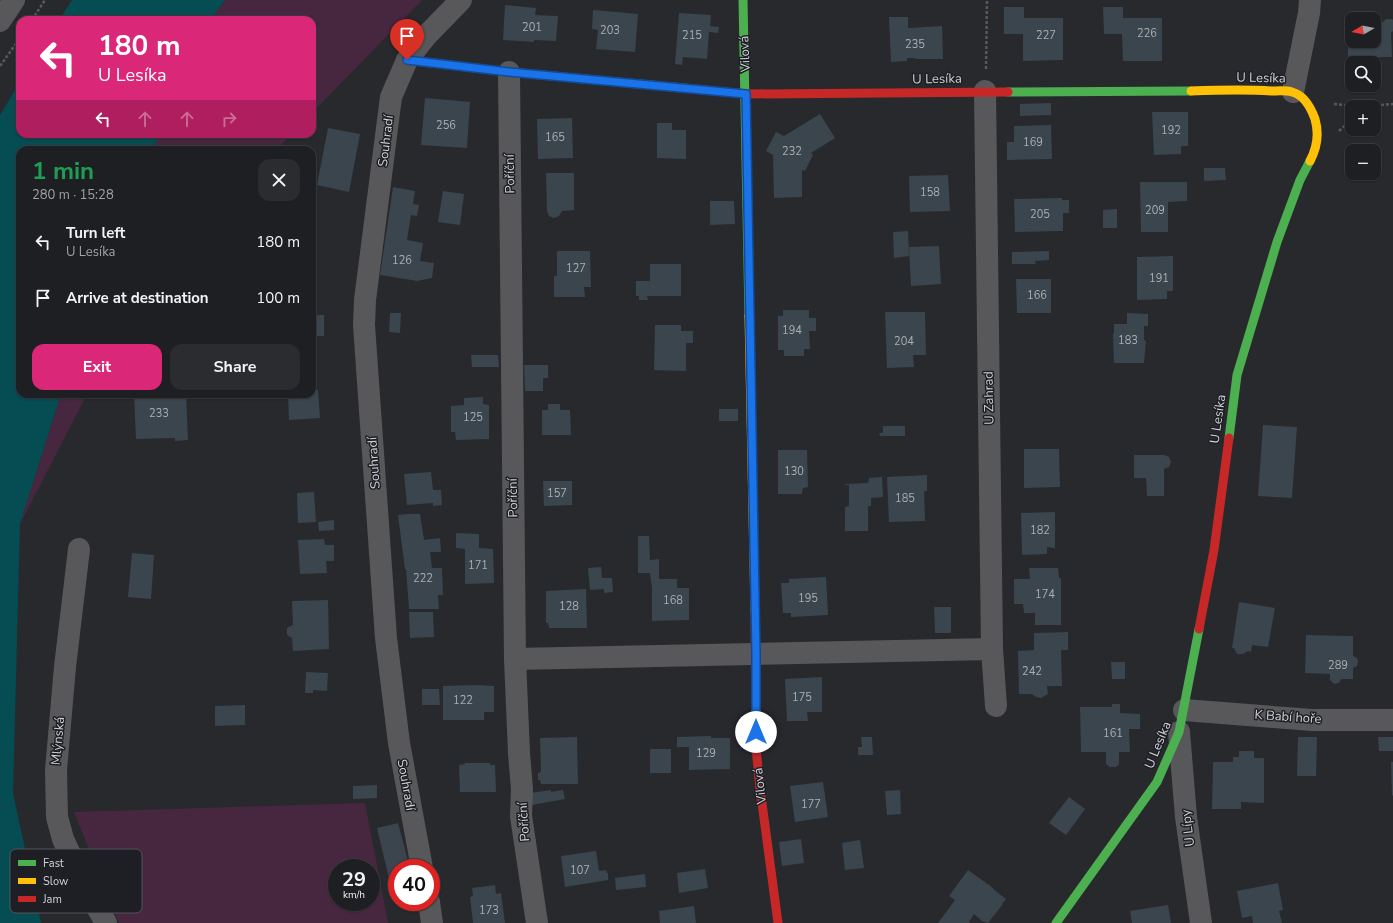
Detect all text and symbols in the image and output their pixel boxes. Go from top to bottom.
north arrow [1345,12,1381,48]
map controls [1345,12,1381,180]
pin [390,19,424,60]
house number: 201 [522,20,542,35]
house number: 203 [600,23,620,38]
icon: arrive [396,25,418,47]
house number: 226 [1137,26,1157,41]
text: 180 m [98,27,181,65]
house number: 215 [682,28,702,43]
house number: 227 [1036,28,1056,43]
icon: left [32,32,84,84]
street label: Vilová [735,36,755,73]
house number: 235 [905,37,925,52]
button: search [1345,56,1381,92]
text: U Lesíka [98,63,167,87]
street label: U Lesíka [1236,69,1286,87]
street label: U Lesíka [912,70,962,88]
button: + [1345,100,1381,136]
icon: left [92,108,114,130]
icon: ahead [134,108,156,130]
icon: ahead [176,108,198,130]
icon: right [218,108,240,130]
street label: Souhradí [374,113,398,168]
house number: 256 [436,118,456,133]
house number: 192 [1161,123,1181,138]
house number: 165 [545,130,565,145]
house number: 169 [1023,135,1043,150]
house number: 232 [782,144,802,159]
button: − [1345,144,1381,180]
street label: Poříční [501,153,519,194]
text: 1 min [32,155,94,187]
button: close [258,159,300,201]
house number: 158 [920,185,940,200]
text: 280 m · 15:28 [32,186,114,204]
house number: 209 [1145,203,1165,218]
house number: 205 [1030,207,1050,222]
text: Turn left [66,223,125,243]
icon: left [32,231,54,253]
text: 180 m [256,232,300,252]
text: U Lesíka [66,243,116,261]
house number: 126 [392,253,412,268]
house number: 127 [566,261,586,276]
house number: 191 [1149,271,1169,286]
icon: arrive [32,287,54,309]
text: Arrive at destination [66,288,209,308]
text: 100 m [256,288,300,308]
house number: 166 [1027,288,1047,303]
house number: 194 [782,323,802,338]
house number: 183 [1118,333,1138,348]
house number: 204 [894,334,914,349]
button: Exit [32,344,162,390]
button: Share [170,344,300,390]
street label: U Zahrad [980,371,998,425]
street label: U Lesíka [1206,393,1230,445]
house number: 233 [149,406,169,421]
house number: 125 [463,410,483,425]
street label: Souhradí [363,435,385,490]
house number: 130 [784,464,804,479]
street label: Poříční [504,477,522,518]
house number: 157 [547,486,567,501]
house number: 185 [895,491,915,506]
house number: 182 [1030,523,1050,538]
house number: 171 [468,558,488,573]
house number: 222 [413,571,433,586]
house number: 174 [1035,587,1055,602]
house number: 195 [798,591,818,606]
house number: 168 [663,593,683,608]
house number: 128 [559,599,579,614]
house number: 289 [1328,658,1348,673]
house number: 242 [1022,664,1042,679]
house number: 175 [792,690,812,705]
house number: 122 [453,693,473,708]
street label: K Babí hoře [1254,706,1322,728]
position arrow [735,711,777,753]
street label: Mlýnská [47,716,69,766]
street label: U Lesíka [1140,719,1176,771]
house number: 161 [1103,726,1123,741]
house number: 129 [696,746,716,761]
street label: Souhradí [393,758,420,813]
street label: Vilová [749,767,771,806]
house number: 177 [801,797,821,812]
street label: Poříční [514,801,534,842]
street label: U Lípy [1177,808,1199,847]
legend [10,849,142,913]
text: Fast [43,856,64,871]
speed limit sign: 40 [388,859,440,911]
house number: 107 [570,863,590,878]
text: 29 [342,866,366,893]
text: Slow [43,874,68,889]
text: km/h [343,888,365,902]
text: Jam [42,892,62,907]
house number: 173 [479,903,499,918]

